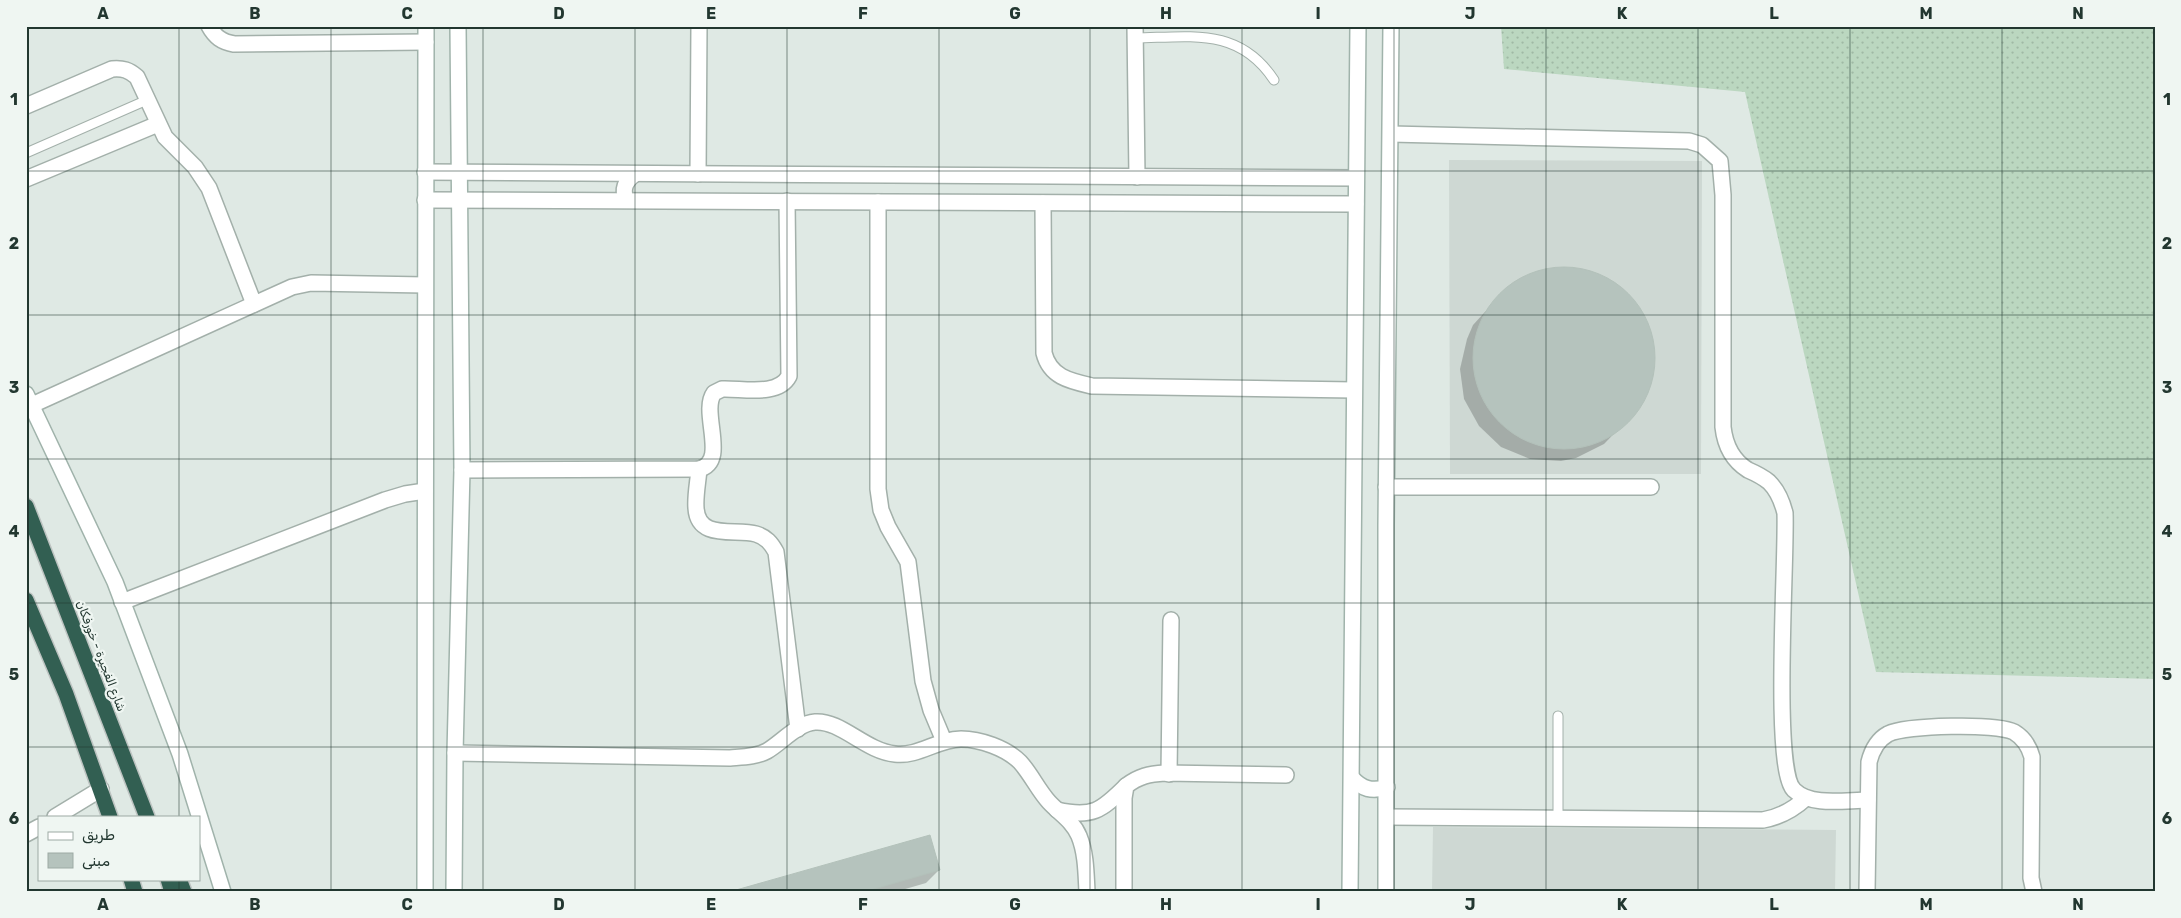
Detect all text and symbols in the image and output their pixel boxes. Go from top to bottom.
text: A [97,4,109,23]
text: B [249,4,261,23]
text: C [401,4,413,23]
text: D [553,4,565,23]
text: E [706,4,716,23]
text: F [858,4,868,23]
text: G [1009,4,1021,23]
text: H [1160,4,1172,23]
text: I [1315,4,1321,23]
text: J [1465,4,1475,23]
text: K [1617,4,1628,23]
text: L [1769,4,1779,23]
text: M [1919,4,1933,23]
text: N [2072,4,2084,23]
text: 1 [10,90,18,109]
text: 1 [2163,90,2171,109]
text: 2 [9,234,19,253]
text: 2 [2162,234,2172,253]
text: 3 [9,378,19,397]
text: 3 [2162,378,2172,397]
text: 4 [9,522,20,541]
text: 4 [2162,522,2173,541]
street label: شارع الفجيرة - خورفكان [72,599,129,714]
text: 5 [9,665,19,684]
text: 5 [2162,665,2172,684]
text: 6 [9,809,19,828]
text: 6 [2162,809,2172,828]
legend [38,816,200,880]
text: طريق [82,826,115,844]
text: مبنى [82,852,110,870]
text: A [97,895,109,914]
text: B [249,895,261,914]
text: C [401,895,413,914]
text: D [553,895,565,914]
text: E [706,895,716,914]
text: F [858,895,868,914]
text: G [1009,895,1021,914]
text: H [1160,895,1172,914]
text: I [1315,895,1321,914]
text: J [1465,895,1475,914]
text: K [1617,895,1628,914]
text: L [1769,895,1779,914]
text: M [1919,895,1933,914]
text: N [2072,895,2084,914]

